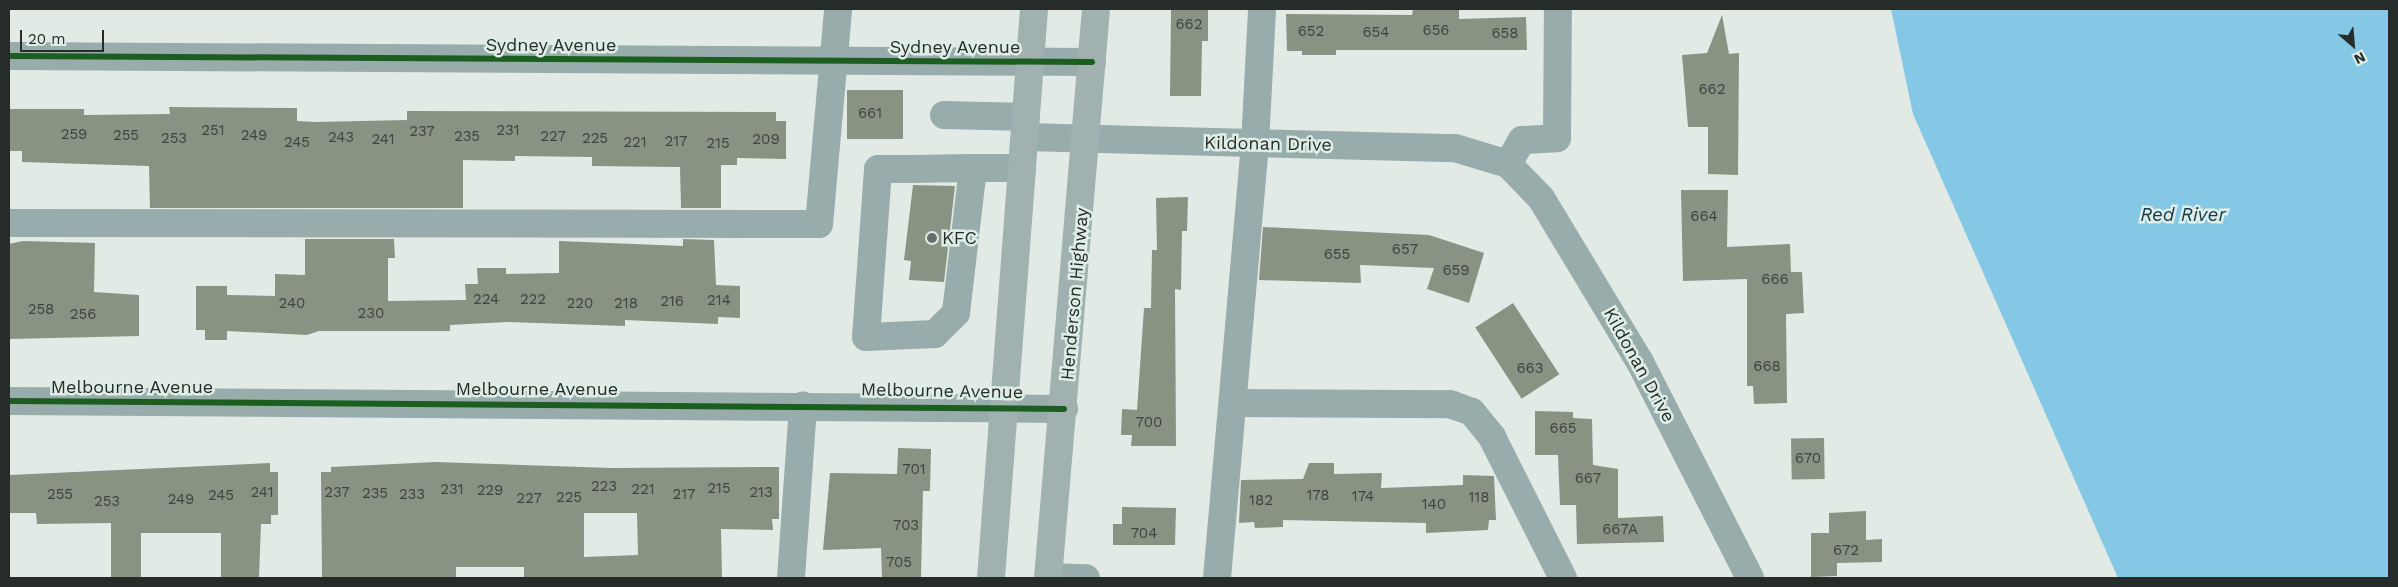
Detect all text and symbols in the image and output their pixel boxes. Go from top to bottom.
house number: 662 [1176,16,1202,34]
scale bar [22,20,106,52]
north arrow [2328,20,2378,70]
house number: 656 [1423,22,1449,40]
house number: 652 [1298,23,1324,41]
house number: 654 [1362,24,1390,42]
house number: 658 [1491,25,1519,43]
text: 20 m [28,30,66,48]
street label: Sydney Avenue [485,34,617,56]
street label: Sydney Avenue [889,36,1021,58]
text: N [2352,49,2368,68]
house number: 662 [1699,81,1725,99]
house number: 661 [858,105,882,123]
house number: 251 [201,122,225,140]
house number: 231 [496,122,520,140]
house number: 237 [409,123,435,141]
house number: 259 [61,126,87,144]
house number: 255 [113,127,139,145]
house number: 249 [241,127,267,145]
house number: 235 [454,128,480,146]
house number: 227 [540,128,566,146]
house number: 243 [328,129,354,147]
house number: 253 [161,130,187,148]
house number: 225 [582,130,608,148]
house number: 241 [371,131,395,149]
house number: 209 [752,131,780,149]
street label: Kildonan Drive [1204,132,1332,156]
house number: 217 [664,133,688,151]
house number: 245 [284,134,310,152]
house number: 221 [623,134,647,152]
house number: 215 [706,135,730,153]
water label: Red River [2140,204,2226,226]
street label: Henderson Highway [1057,207,1093,381]
house number: 664 [1690,208,1718,226]
place label: KFC [942,227,977,249]
marker: KFC [926,232,938,244]
house number: 657 [1392,241,1418,259]
house number: 655 [1324,246,1350,264]
house number: 659 [1442,262,1470,280]
house number: 666 [1761,271,1789,289]
house number: 224 [473,291,499,309]
house number: 222 [520,291,546,309]
house number: 214 [707,292,731,310]
house number: 216 [660,293,684,311]
house number: 240 [279,295,305,313]
house number: 220 [567,295,593,313]
house number: 218 [614,295,638,313]
house number: 258 [28,301,54,319]
street label: Kildonan Drive [1599,304,1679,426]
house number: 230 [358,305,384,323]
house number: 256 [70,306,96,324]
house number: 668 [1753,358,1781,376]
house number: 663 [1517,360,1543,378]
street label: Melbourne Avenue [51,376,213,398]
street label: Melbourne Avenue [456,378,618,400]
street label: Melbourne Avenue [860,379,1024,403]
house number: 700 [1136,414,1162,432]
house number: 665 [1550,420,1576,438]
house number: 670 [1795,450,1821,468]
house number: 701 [902,461,926,479]
house number: 667 [1575,470,1601,488]
house number: 223 [591,478,617,496]
house number: 215 [707,480,731,498]
house number: 231 [440,481,464,499]
house number: 221 [631,481,655,499]
house number: 229 [477,482,503,500]
house number: 241 [250,484,274,502]
house number: 237 [324,484,350,502]
house number: 213 [749,484,773,502]
house number: 235 [362,485,388,503]
house number: 255 [47,486,73,504]
house number: 233 [399,486,425,504]
house number: 217 [672,486,696,504]
house number: 245 [208,487,234,505]
house number: 178 [1306,487,1330,505]
house number: 174 [1352,488,1374,506]
house number: 225 [556,489,582,507]
house number: 118 [1469,489,1489,507]
house number: 227 [516,490,542,508]
house number: 249 [168,491,194,509]
house number: 182 [1249,492,1273,510]
house number: 253 [94,493,120,511]
house number: 140 [1422,496,1446,514]
house number: 703 [893,517,919,535]
house number: 667A [1602,521,1638,539]
house number: 704 [1131,525,1157,543]
house number: 672 [1833,542,1859,560]
house number: 705 [886,554,912,572]

